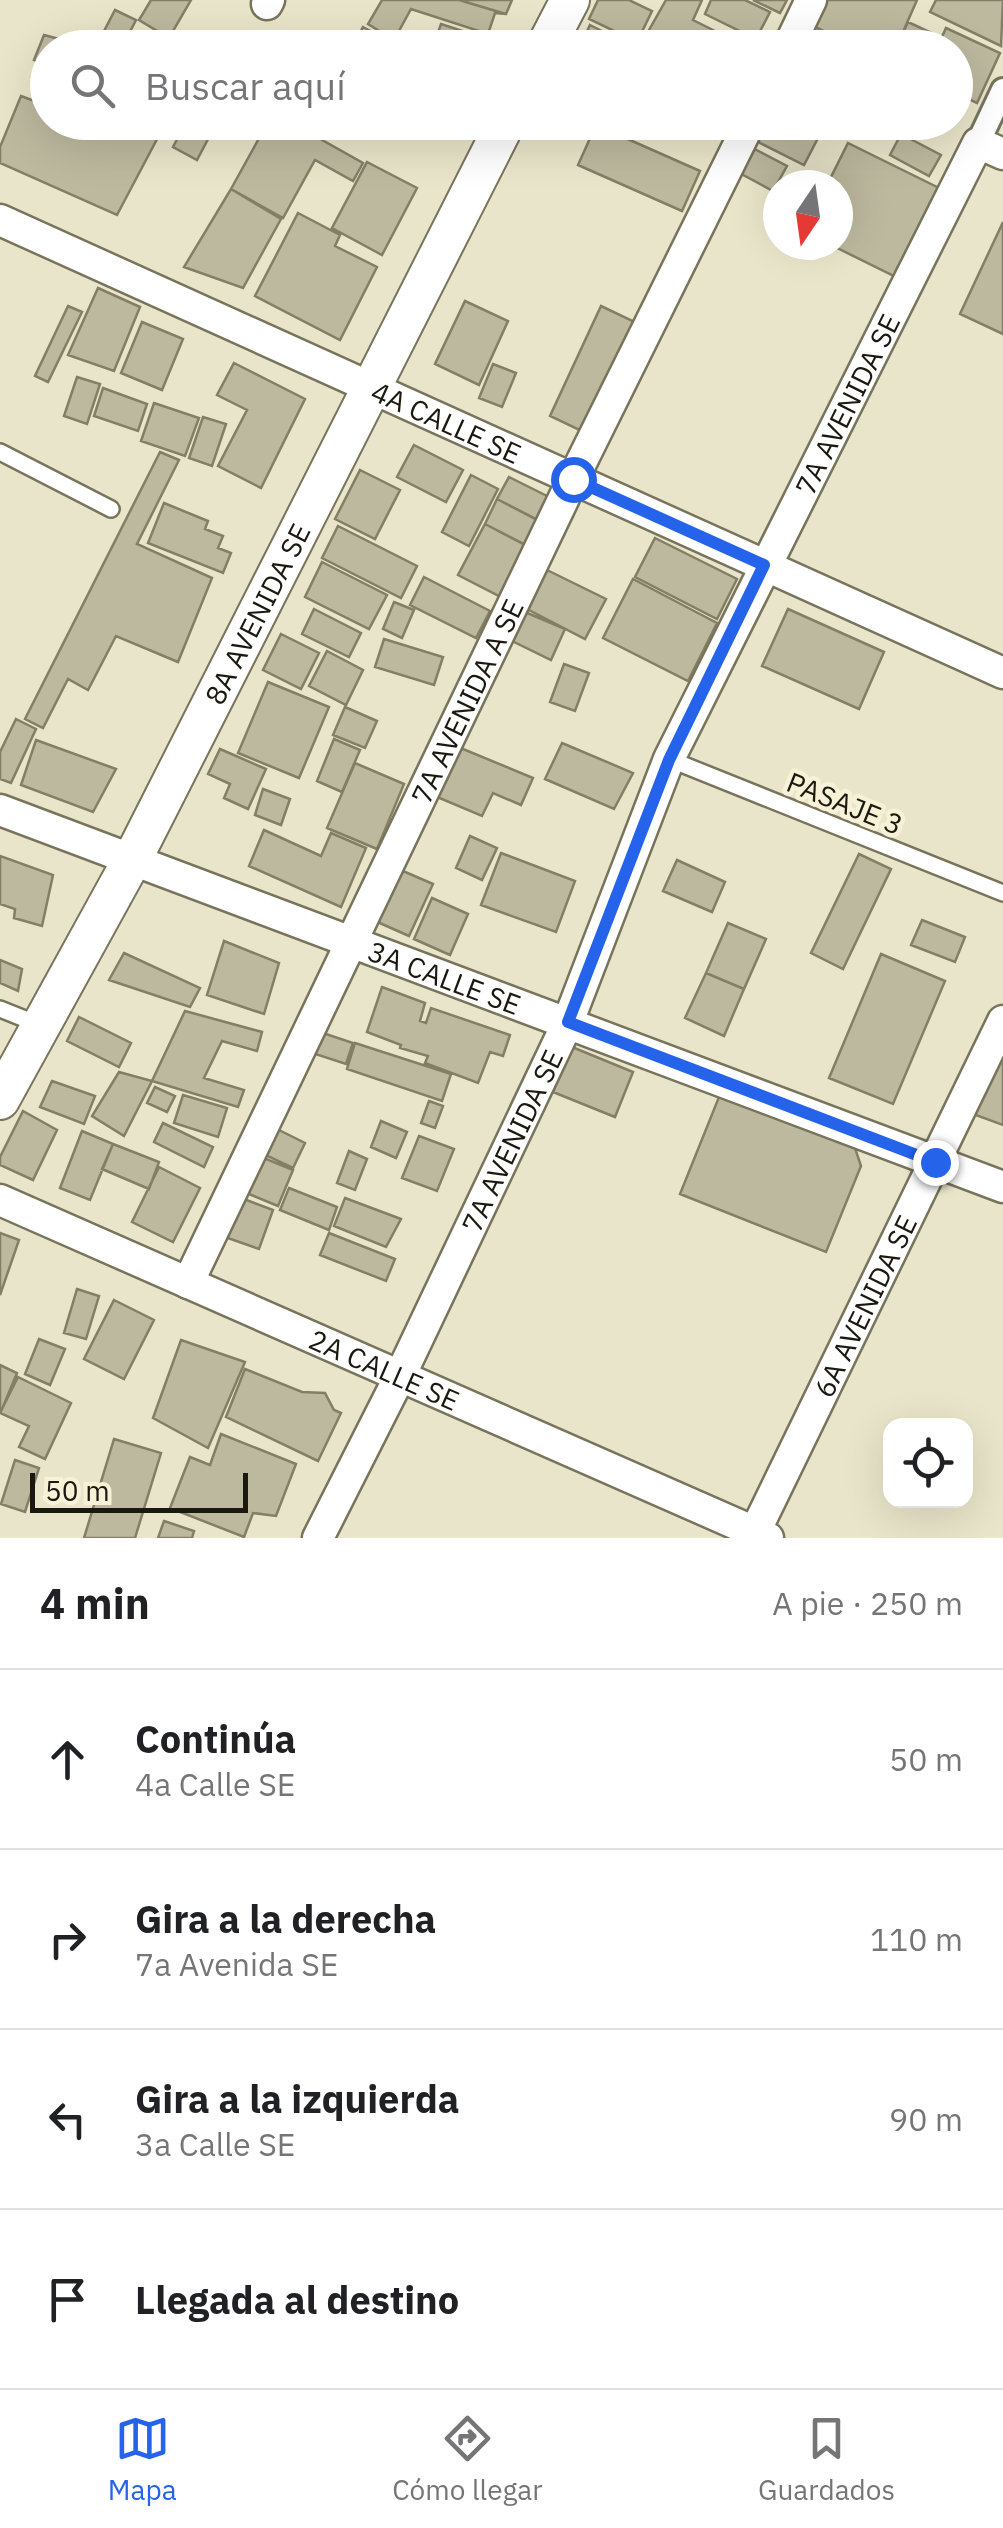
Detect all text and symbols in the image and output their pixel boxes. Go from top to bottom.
search box [30,30,973,140]
icon: search [65,58,120,113]
text: Buscar aquí [145,61,346,110]
north arrow [763,170,853,260]
street label: 7A AVENIDA SE [786,307,908,501]
street label: 4A CALLE SE [366,372,527,472]
route start [551,457,597,503]
street label: 8A AVENIDA SE [196,517,318,710]
street label: 7A AVENIDA A SE [402,593,531,810]
street label: PASAJE 3 [781,763,909,843]
street label: 3A CALLE SE [363,932,526,1023]
street label: 7A AVENIDA SE [452,1043,571,1238]
route end [913,1140,959,1186]
street label: 6A AVENIDA SE [805,1209,925,1403]
street label: 2A CALLE SE [304,1320,465,1418]
map controls [883,1418,973,1508]
button: locate [883,1418,973,1508]
scale bar [30,1468,248,1512]
text: 50 m [45,1472,110,1509]
text: 4 min [40,1576,150,1631]
text: A pie · 250 m [772,1582,963,1624]
text: Continúa [135,1714,296,1763]
icon: ahead [40,1732,95,1787]
text: 50 m [889,1738,963,1780]
text: 4a Calle SE [135,1763,295,1805]
text: Gira a la derecha [135,1894,436,1943]
icon: right [40,1912,95,1967]
text: 110 m [870,1918,963,1960]
text: 7a Avenida SE [135,1943,338,1985]
text: Gira a la izquierda [135,2074,459,2123]
icon: left [40,2092,95,2147]
text: 90 m [889,2098,963,2140]
text: 3a Calle SE [135,2123,295,2165]
icon: arrive [40,2272,95,2327]
text: Llegada al destino [135,2275,459,2324]
tab: Mapa [108,2411,177,2508]
tab: Cómo llegar [392,2411,542,2508]
tab: Guardados [758,2411,895,2508]

